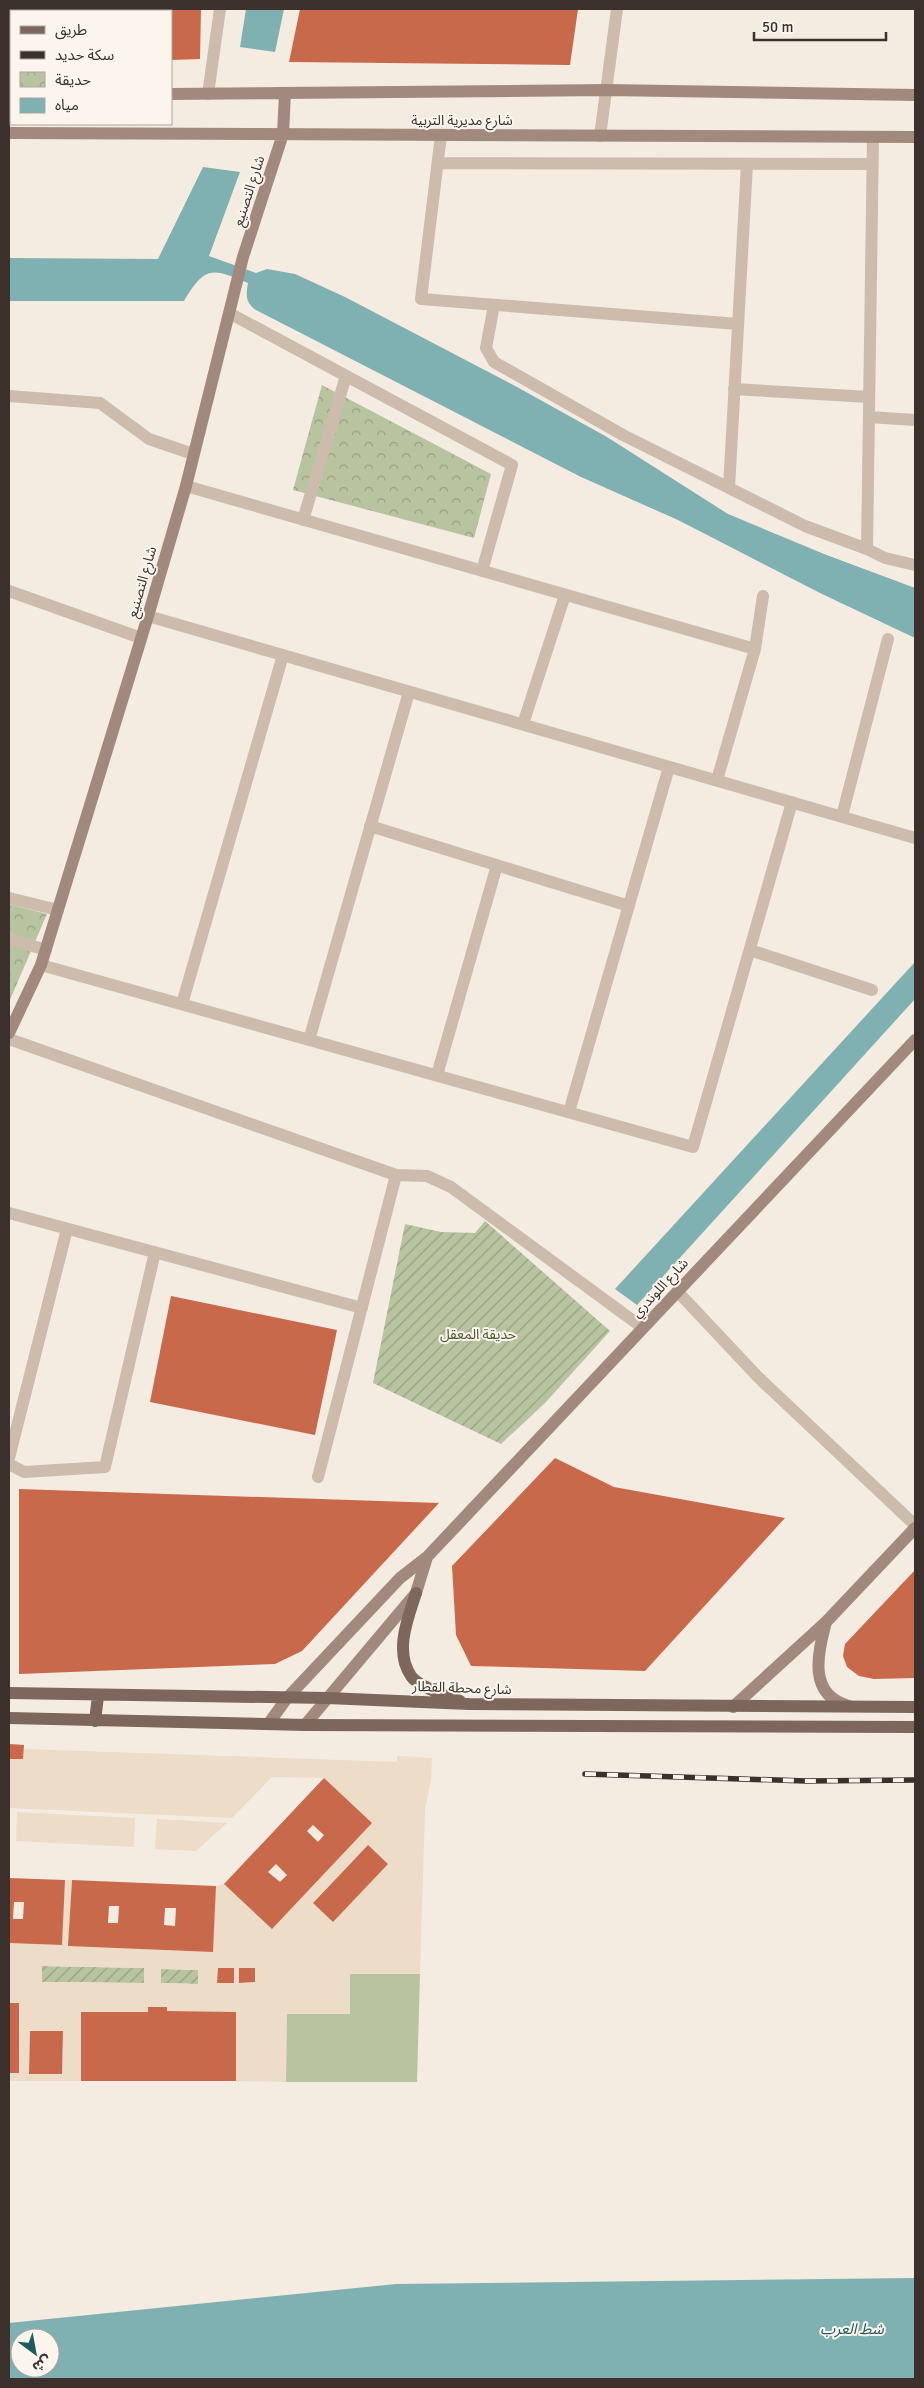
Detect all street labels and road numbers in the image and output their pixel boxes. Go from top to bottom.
street label: شارع مديرية التربية [411,112,513,131]
street label: شارع التصنيع [230,153,270,229]
street label: شارع التصنيع [124,544,162,620]
street label: شارع اللوندري [628,1255,693,1323]
street label: شارع محطة القطار [411,1678,512,1700]

